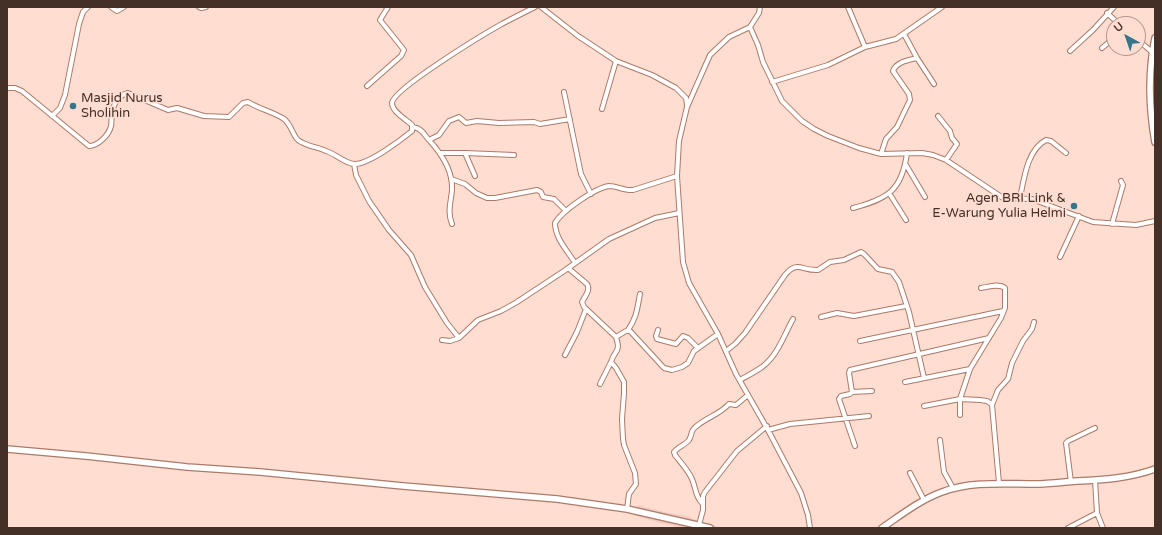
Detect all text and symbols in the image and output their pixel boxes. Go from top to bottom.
north arrow [1106,16,1146,56]
text: U [1111,20,1126,35]
place label: Masjid Nurus Sholihin [81,91,163,122]
marker: Masjid Nurus Sholihin [68,101,78,111]
place label: Agen BRI Link & E-Warung Yulia Helmi [932,191,1066,222]
marker: Agen BRI Link & E-Warung Yulia Helmi [1069,201,1079,211]

